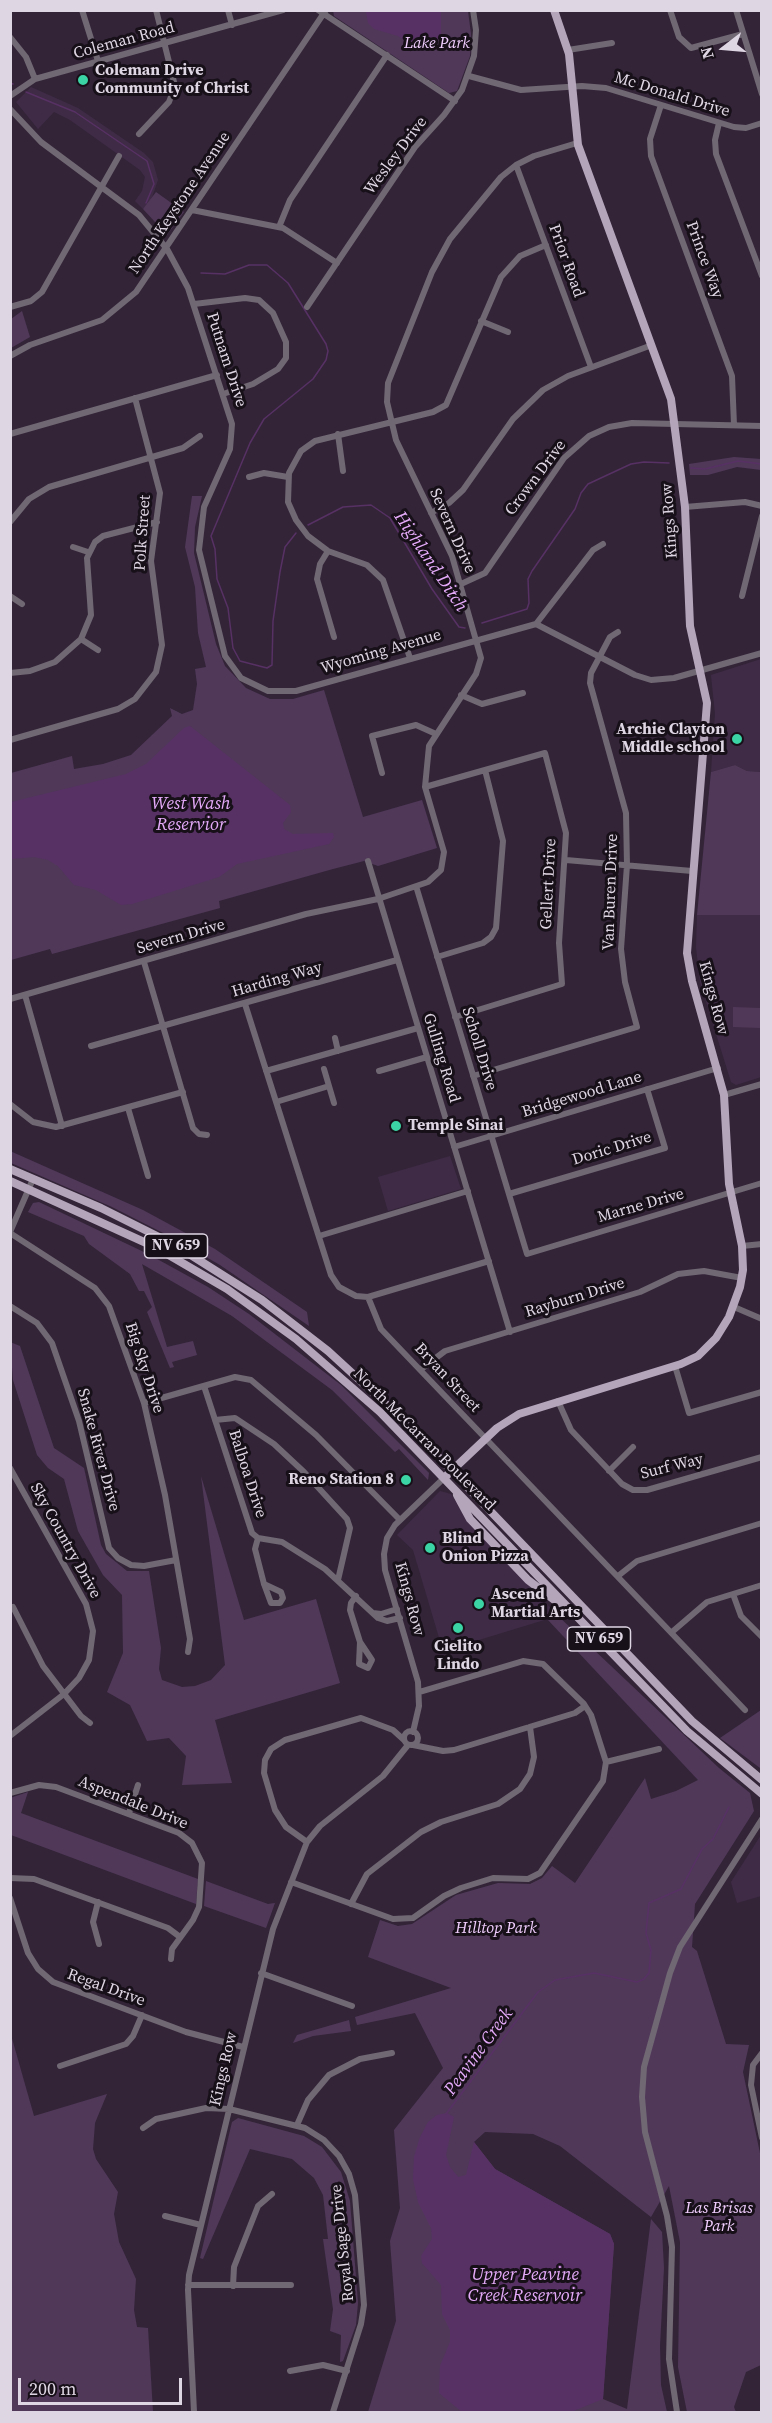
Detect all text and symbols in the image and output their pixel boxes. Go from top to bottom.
street label: Coleman Road [71,18,177,64]
north arrow [694,18,754,78]
park label: Lake Park [404,34,470,54]
text: N [695,44,719,62]
place label: Coleman Drive Community of Christ [95,61,249,99]
street label: Mc Donald Drive [612,68,732,122]
marker: Coleman Drive Community of Christ [76,73,90,87]
street label: Wesley Drive [361,113,431,199]
street label: North Keystone Avenue [125,128,235,278]
street label: Prince Way [681,219,727,301]
street label: Prior Road [544,222,588,300]
street label: Putnam Drive [202,310,250,410]
street label: Crown Drive [501,436,571,520]
street label: Kings Row [658,483,682,559]
street label: Severn Drive [425,486,479,576]
street label: Polk Street [131,494,155,572]
water label: Highland Ditch [388,508,472,616]
street label: Wyoming Avenue [318,626,444,678]
place label: Archie Clayton Middle school [616,720,725,758]
marker: Archie Clayton Middle school [730,732,744,746]
water label: West Wash Reservior [151,793,231,836]
street label: Van Buren Drive [599,833,623,951]
street label: Gellert Drive [537,838,561,930]
street label: Severn Drive [135,915,227,959]
street label: Harding Way [230,958,324,1002]
street label: Kings Row [694,959,732,1037]
street label: Scholl Drive [457,1005,501,1093]
street label: Gulling Road [418,1011,464,1105]
street label: Bridgewood Lane [520,1068,644,1122]
place label: Temple Sinai [408,1116,503,1136]
marker: Temple Sinai [389,1119,403,1133]
street label: Doric Drive [570,1128,654,1170]
street label: Marne Drive [596,1184,686,1228]
road number: NV 659 [144,1234,207,1258]
street label: Rayburn Drive [523,1274,627,1322]
street label: Big Sky Drive [120,1320,168,1416]
street label: Bryan Street [410,1339,484,1417]
street label: North McCarran Boulevard [349,1365,499,1515]
street label: Snake River Drive [72,1387,124,1513]
street label: Balboa Drive [224,1428,270,1520]
street label: Surf Way [639,1450,705,1484]
place label: Reno Station 8 [288,1470,394,1490]
marker: Reno Station 8 [399,1473,413,1487]
street label: Sky Country Drive [25,1480,105,1602]
place label: Blind Onion Pizza [442,1529,529,1567]
marker: Blind Onion Pizza [423,1541,437,1555]
street label: Kings Row [390,1560,428,1638]
place label: Ascend Martial Arts [491,1585,580,1623]
marker: Ascend Martial Arts [472,1597,486,1611]
marker: Cielito Lindo [451,1621,465,1635]
road number: NV 659 [568,1627,630,1651]
place label: Cielito Lindo [434,1637,482,1675]
street label: Aspendale Drive [75,1772,191,1834]
park label: Hilltop Park [455,1919,537,1939]
street label: Regal Drive [64,1965,148,2011]
water label: Peavine Creek [440,2004,518,2100]
street label: Kings Row [206,2030,242,2108]
street label: Royal Sage Drive [327,2183,359,2303]
park label: Las Brisas Park [685,2199,753,2237]
water label: Upper Peavine Creek Reservoir [468,2264,582,2306]
scale bar [21,2366,184,2404]
text: 200 m [29,2376,76,2401]

